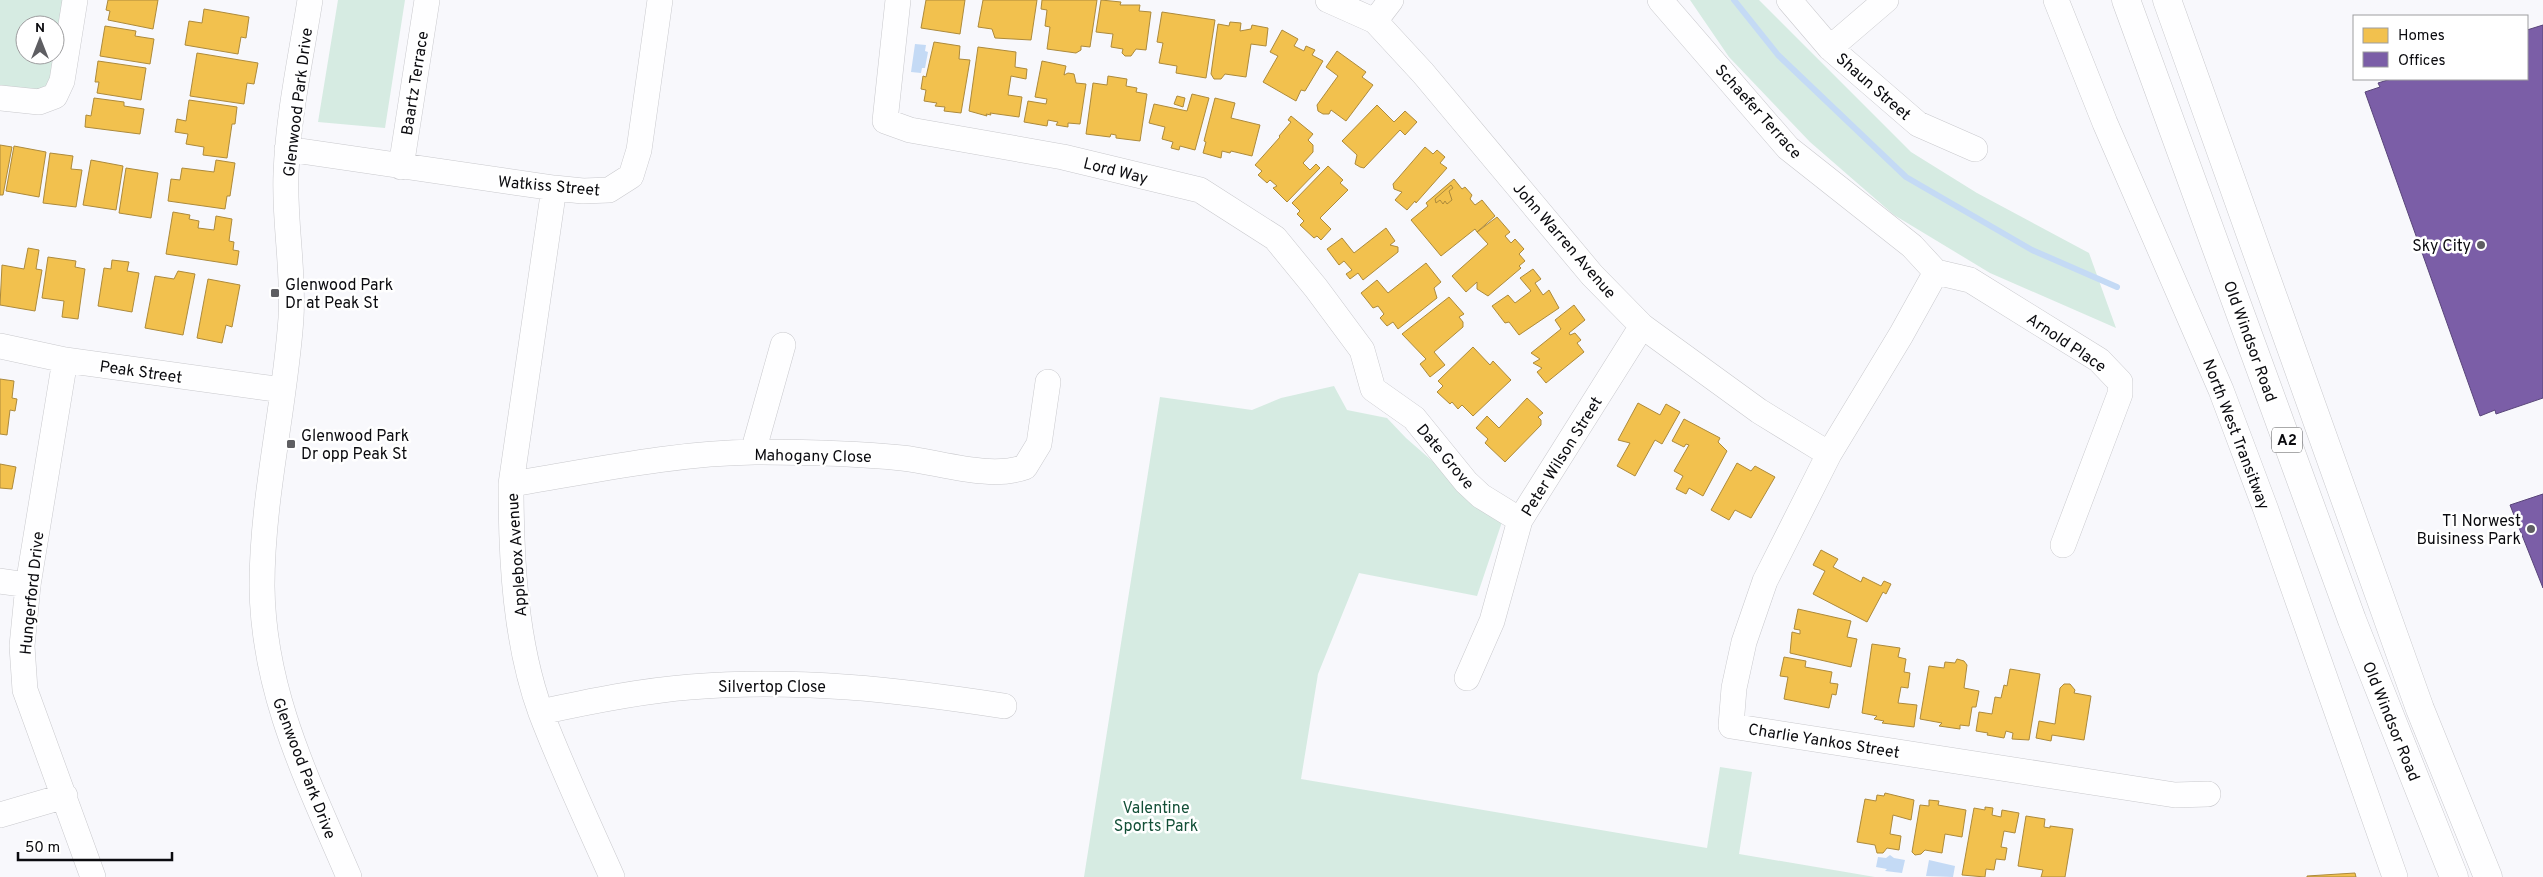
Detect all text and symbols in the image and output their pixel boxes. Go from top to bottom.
north arrow [15,15,65,65]
legend [2353,15,2528,80]
text: N [35,20,45,37]
street label: Glenwood Park Drive [280,27,318,178]
text: Homes [2398,27,2445,46]
street label: Baartz Terrace [398,30,434,137]
street label: Shaun Street [1831,49,1914,126]
text: Offices [2398,52,2445,71]
street label: Schaefer Terrace [1710,61,1805,164]
street label: Lord Way [1081,154,1150,190]
street label: Watkiss Street [497,173,601,201]
street label: John Warren Avenue [1508,179,1619,303]
place label: Sky City [2412,237,2471,257]
marker: Sky City [2475,239,2487,251]
place label: Glenwood Park Dr at Peak St [285,276,393,314]
street label: Old Windsor Road [2218,278,2280,405]
marker: Glenwood Park Dr at Peak St [269,287,281,299]
street label: Arnold Place [2022,310,2110,378]
street label: Peak Street [98,357,183,389]
street label: North West Transitway [2197,357,2273,513]
street label: Peter Wilson Street [1518,393,1608,521]
street label: Date Grove [1411,420,1478,494]
place label: Glenwood Park Dr opp Peak St [301,427,409,465]
road number: A2 [2272,428,2302,452]
marker: Glenwood Park Dr opp Peak St [285,438,297,450]
street label: Mahogany Close [754,446,872,468]
street label: Applebox Avenue [504,492,532,618]
place label: T1 Norwest Buisiness Park [2416,512,2521,550]
marker: T1 Norwest Buisiness Park [2525,523,2537,535]
street label: Hungerford Drive [17,531,49,656]
street label: Old Windsor Road [2357,659,2423,784]
street label: Silvertop Close [718,678,826,698]
street label: Glenwood Park Drive [267,695,339,842]
street label: Charlie Yankos Street [1747,720,1901,764]
park label: Valentine Sports Park [1114,799,1198,837]
scale bar [18,830,171,862]
text: 50 m [25,839,60,858]

